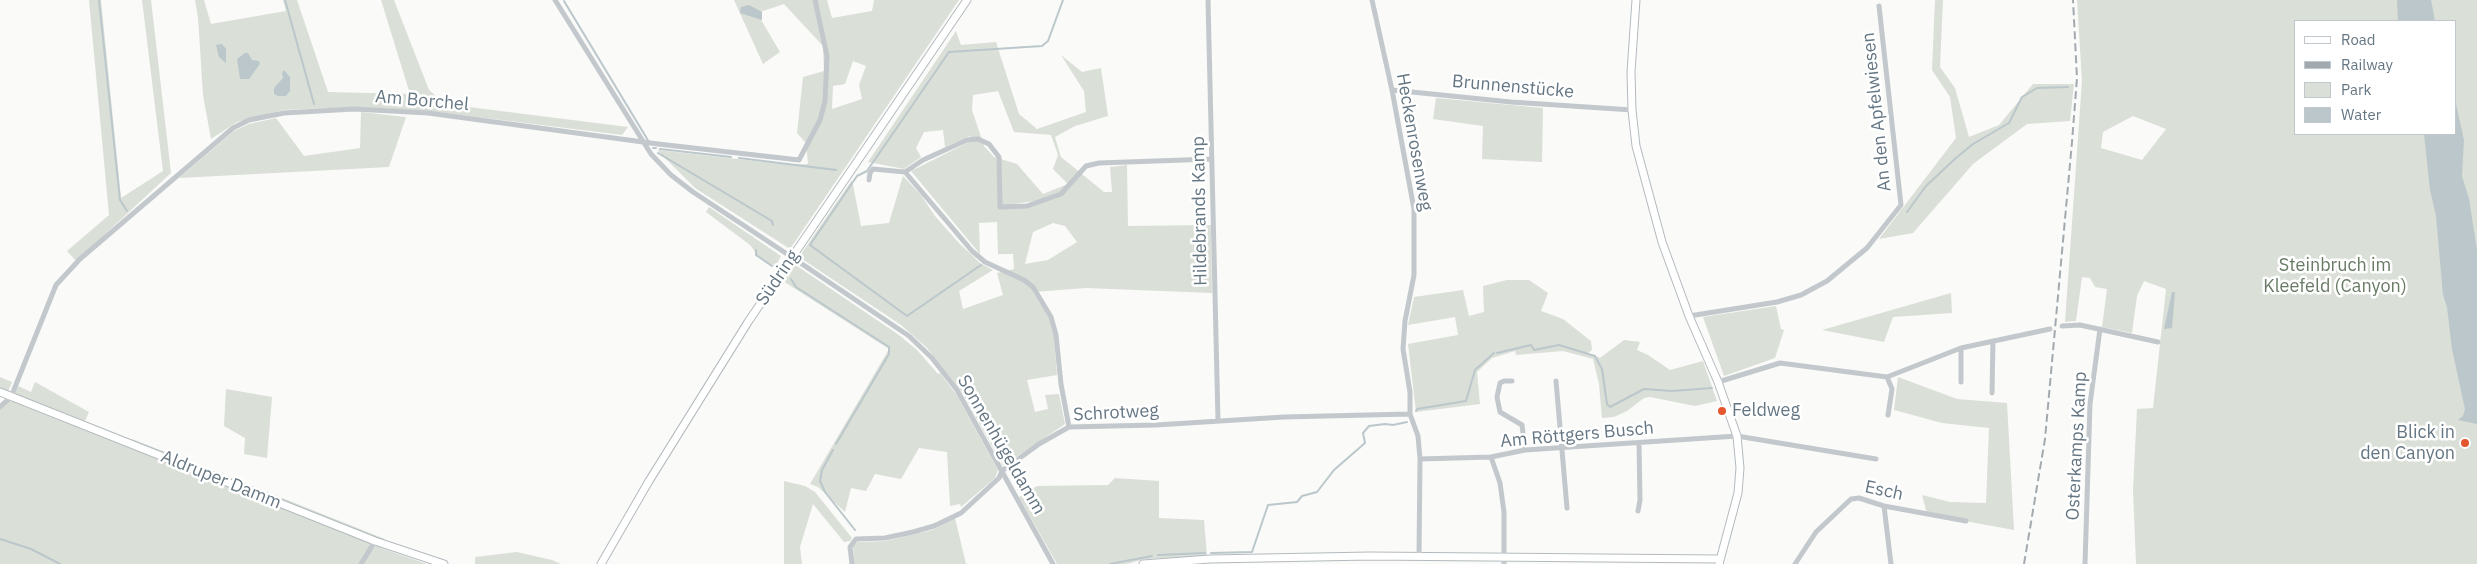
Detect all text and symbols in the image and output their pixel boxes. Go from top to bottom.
legend [2294,20,2457,135]
text: Road [2341,30,2376,49]
street label: An den Apfelwiesen [1858,31,1896,193]
text: Railway [2341,55,2393,74]
street label: Heckenrosenweg [1391,71,1437,213]
street label: Brunnenstücke [1451,71,1575,103]
text: Park [2341,80,2371,99]
street label: Am Borchel [374,86,470,116]
text: Water [2341,105,2381,124]
street label: Hildebrands Kamp [1188,136,1212,286]
street label: Südring [752,246,804,310]
park label: Steinbruch im Kleefeld (Canyon) [2263,255,2407,298]
street label: Osterkamps Kamp [2062,371,2092,521]
street label: Sonnenhügeldamm [952,372,1050,518]
street label: Schrotweg [1073,400,1159,426]
place label: Feldweg [1732,400,1800,422]
marker: Feldweg [1716,405,1728,417]
street label: Am Röttgers Busch [1499,418,1655,452]
place label: Blick in den Canyon [2360,422,2455,464]
marker: Blick in den Canyon [2459,437,2471,449]
street label: Aldruper Damm [158,446,284,514]
street label: Esch [1863,476,1905,506]

